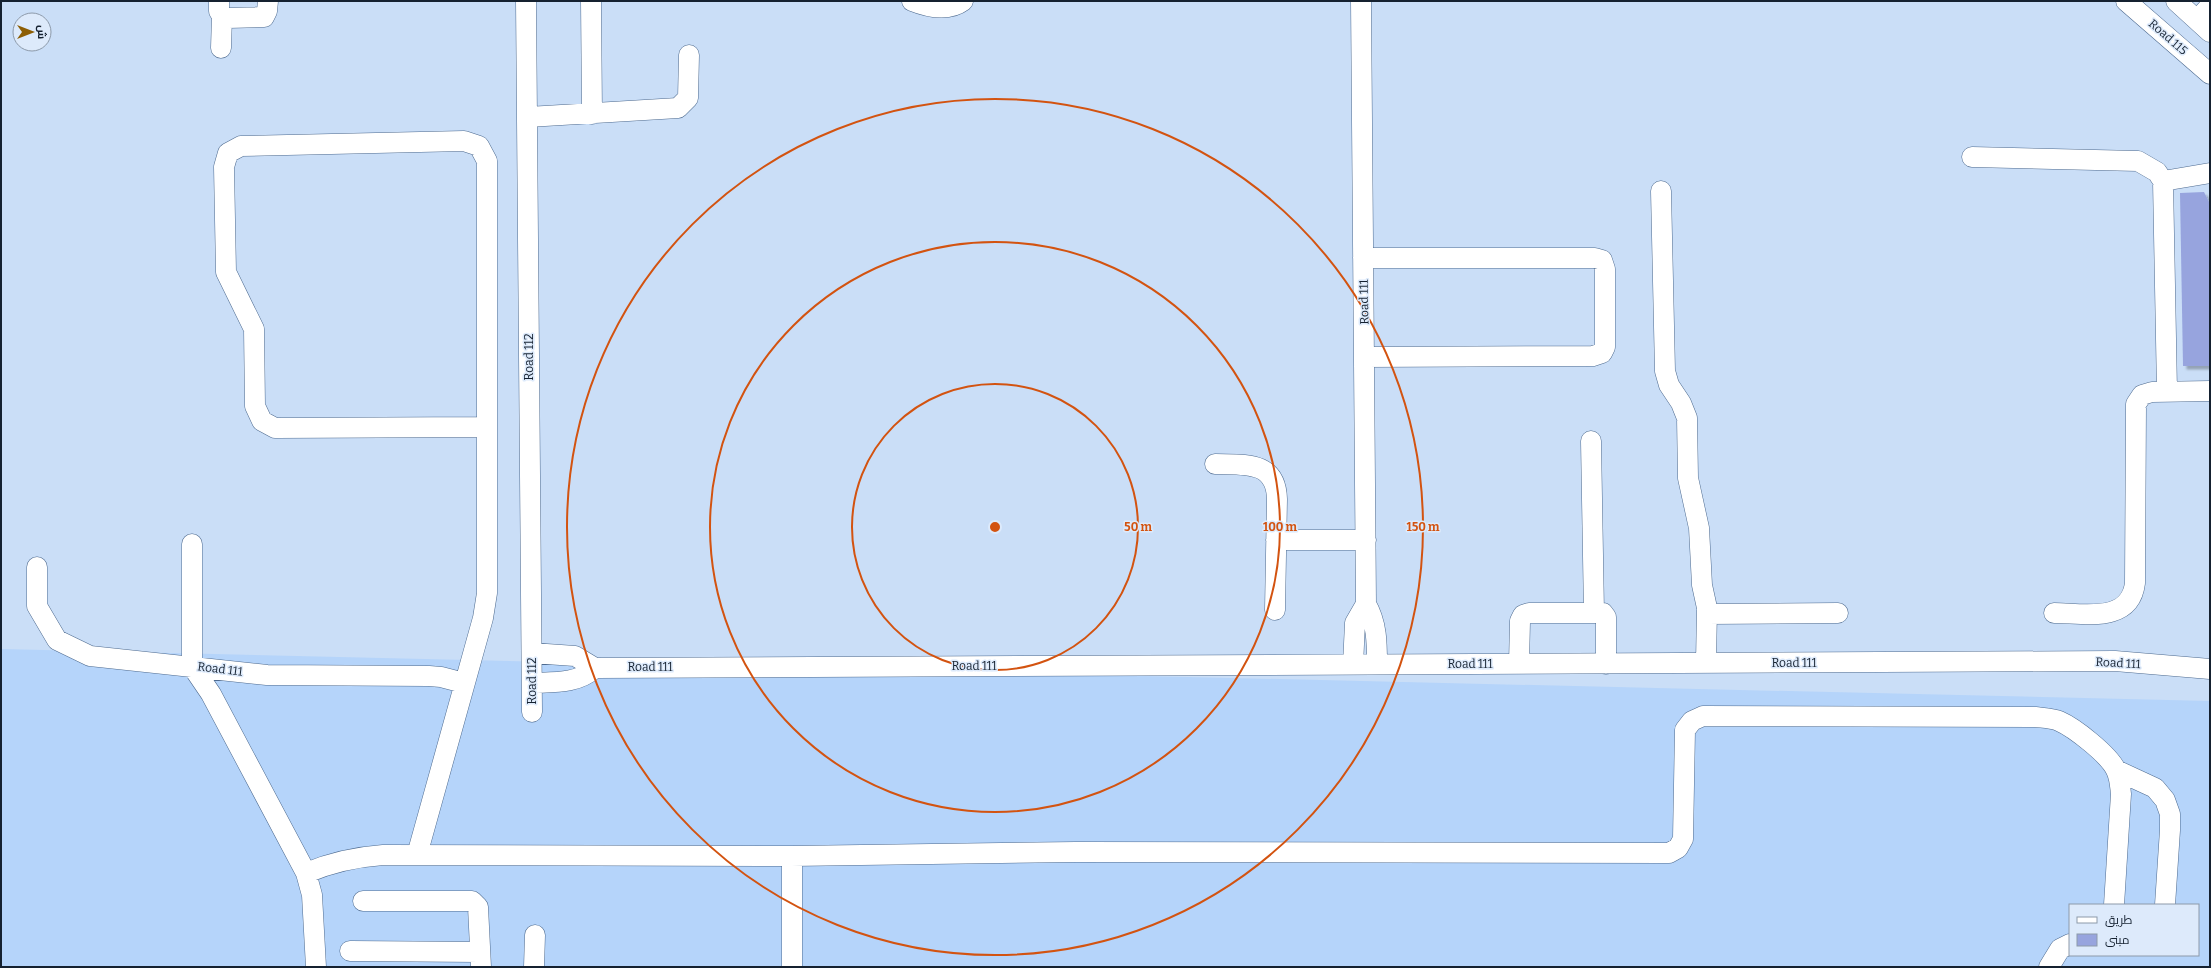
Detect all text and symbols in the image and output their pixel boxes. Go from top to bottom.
north arrow [12,12,52,52]
street label: Road 115 [2146,16,2190,58]
text: ش [35,25,48,39]
street label: Road 111 [1357,279,1371,325]
street label: Road 112 [522,334,536,380]
centre of rings [988,520,1002,534]
text: 50 m [1124,520,1152,534]
text: 100 m [1263,520,1298,534]
text: 150 m [1407,520,1440,534]
street label: Road 111 [2095,655,2141,671]
street label: Road 111 [1771,656,1817,670]
street label: Road 111 [1447,657,1493,671]
street label: Road 112 [525,658,539,704]
street label: Road 111 [197,659,243,679]
street label: Road 111 [951,659,997,673]
street label: Road 111 [627,660,673,674]
legend [2069,904,2199,956]
text: طريق [2105,913,2133,927]
text: مبنى [2105,933,2130,947]

